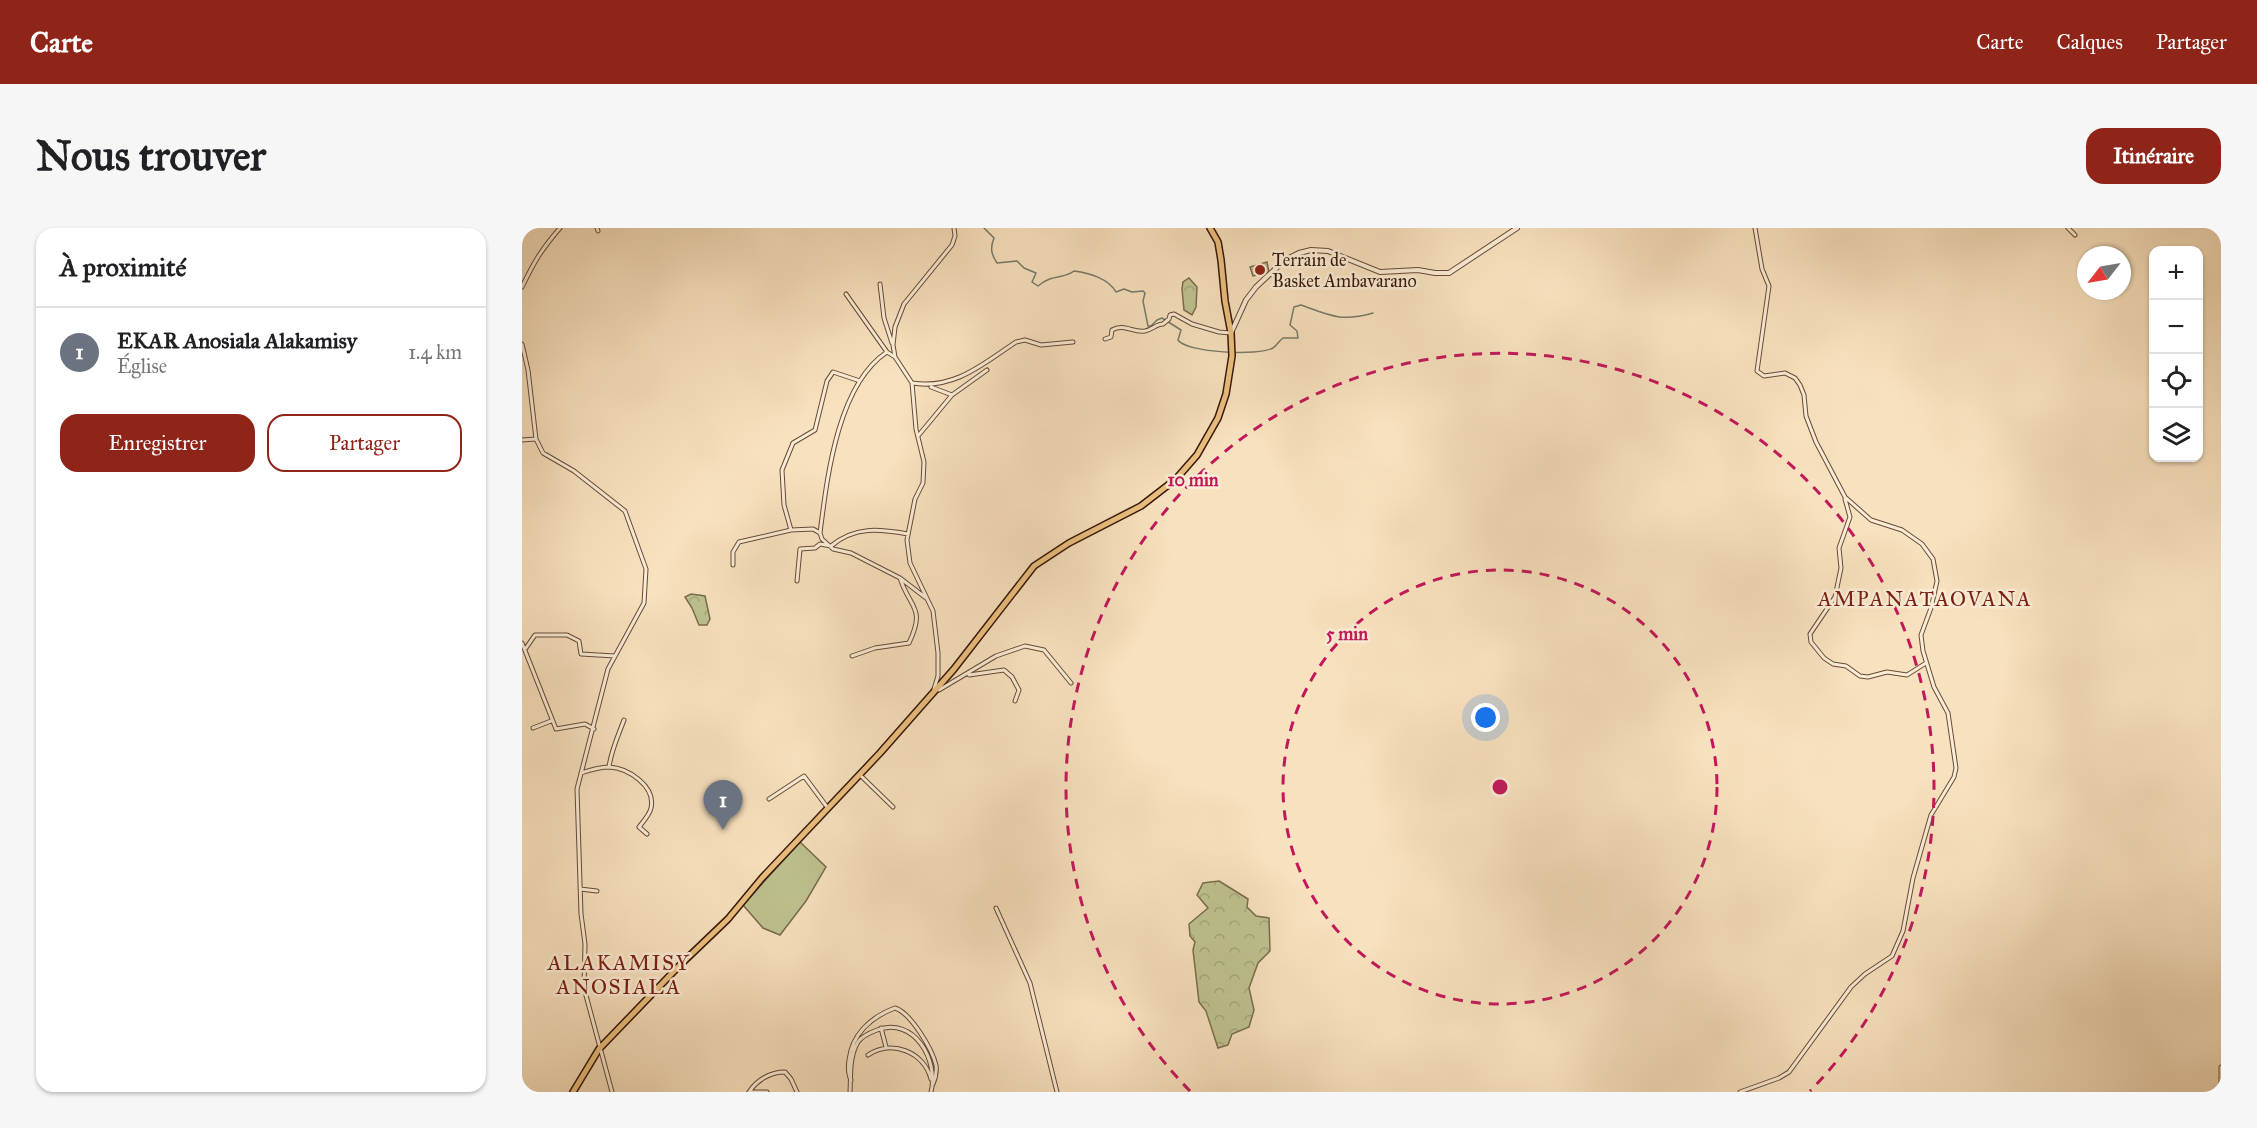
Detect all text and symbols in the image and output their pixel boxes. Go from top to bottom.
text: Carte [30,25,93,60]
text: Carte [1976,29,2023,55]
text: Calques [2056,29,2123,55]
text: Partager [2156,29,2227,55]
button: Itinéraire [2086,128,2221,184]
text: Nous trouver [36,130,266,182]
north arrow [2077,246,2131,300]
map controls [2149,246,2203,462]
button: + [2149,246,2203,300]
place label: Terrain de Basket Ambavarano [1272,249,1417,292]
text: À proximité [60,251,186,283]
marker: Terrain de Basket Ambavarano [1253,263,1267,277]
button: − [2149,300,2203,354]
text: EKAR Anosiala Alakamisy [117,327,357,354]
text: 1 [76,340,83,364]
text: 1.4 km [408,340,462,364]
text: Église [117,354,167,378]
button: locate [2149,354,2203,408]
button: layers [2149,408,2203,462]
button: Enregistrer [60,414,255,472]
button: Partager [267,414,462,472]
text: 10 min [1167,469,1219,491]
district label: AMPANATAOVANA [1817,586,2032,612]
text: 5 min [1326,623,1368,645]
your location [1471,703,1500,732]
centre of rings [1490,777,1510,797]
pin: 1 [704,780,742,830]
district label: ALAKAMISY ANOSIALA [546,950,691,1000]

